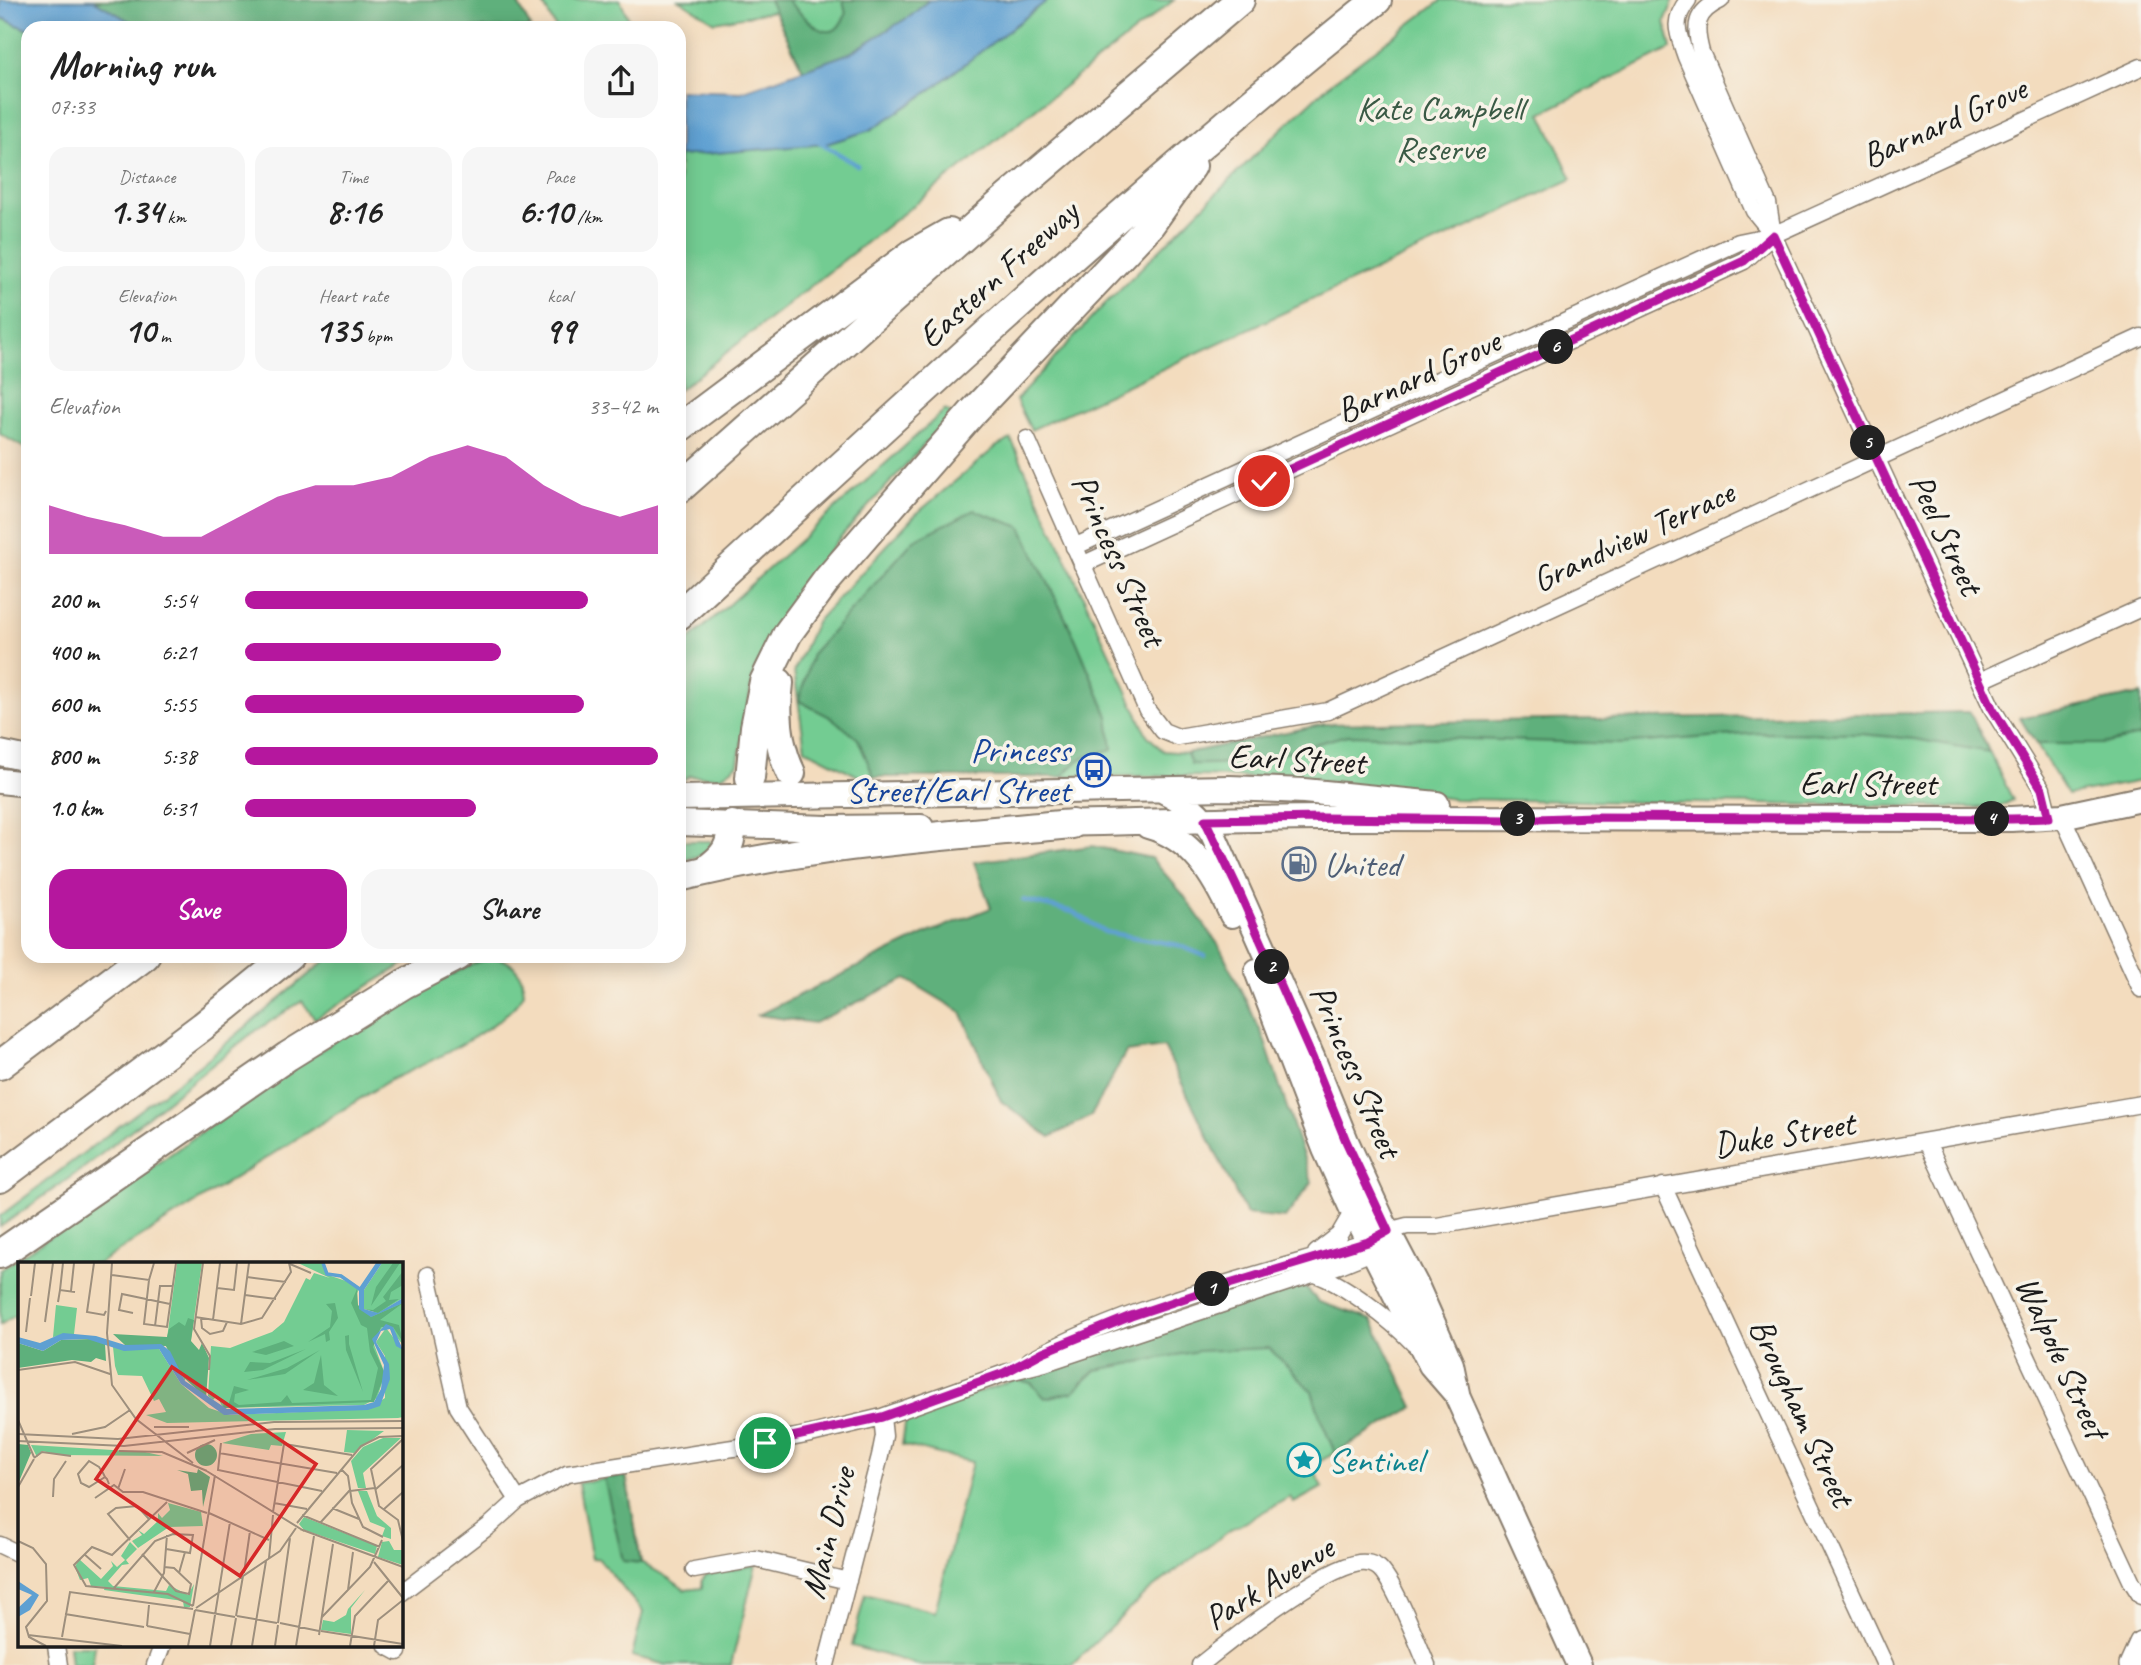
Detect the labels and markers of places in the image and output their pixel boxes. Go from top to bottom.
pin: 6 [1538,330,1574,364]
pin: 5 [1850,426,1885,460]
pin [1234,451,1294,511]
place label: Princess Street/Earl Street [846,728,1073,813]
bus stop icon: Princess Street/Earl Street [1075,751,1113,789]
pin: 3 [1500,802,1536,836]
pin: 4 [1974,802,2010,836]
place label: United [1324,842,1405,887]
fuel station icon: United [1280,845,1318,883]
pin: 2 [1254,950,1290,984]
pin: 1 [1194,1272,1230,1306]
pin [735,1413,795,1473]
place label: Sentinel [1328,1438,1429,1483]
place icon: Sentinel [1285,1441,1323,1479]

